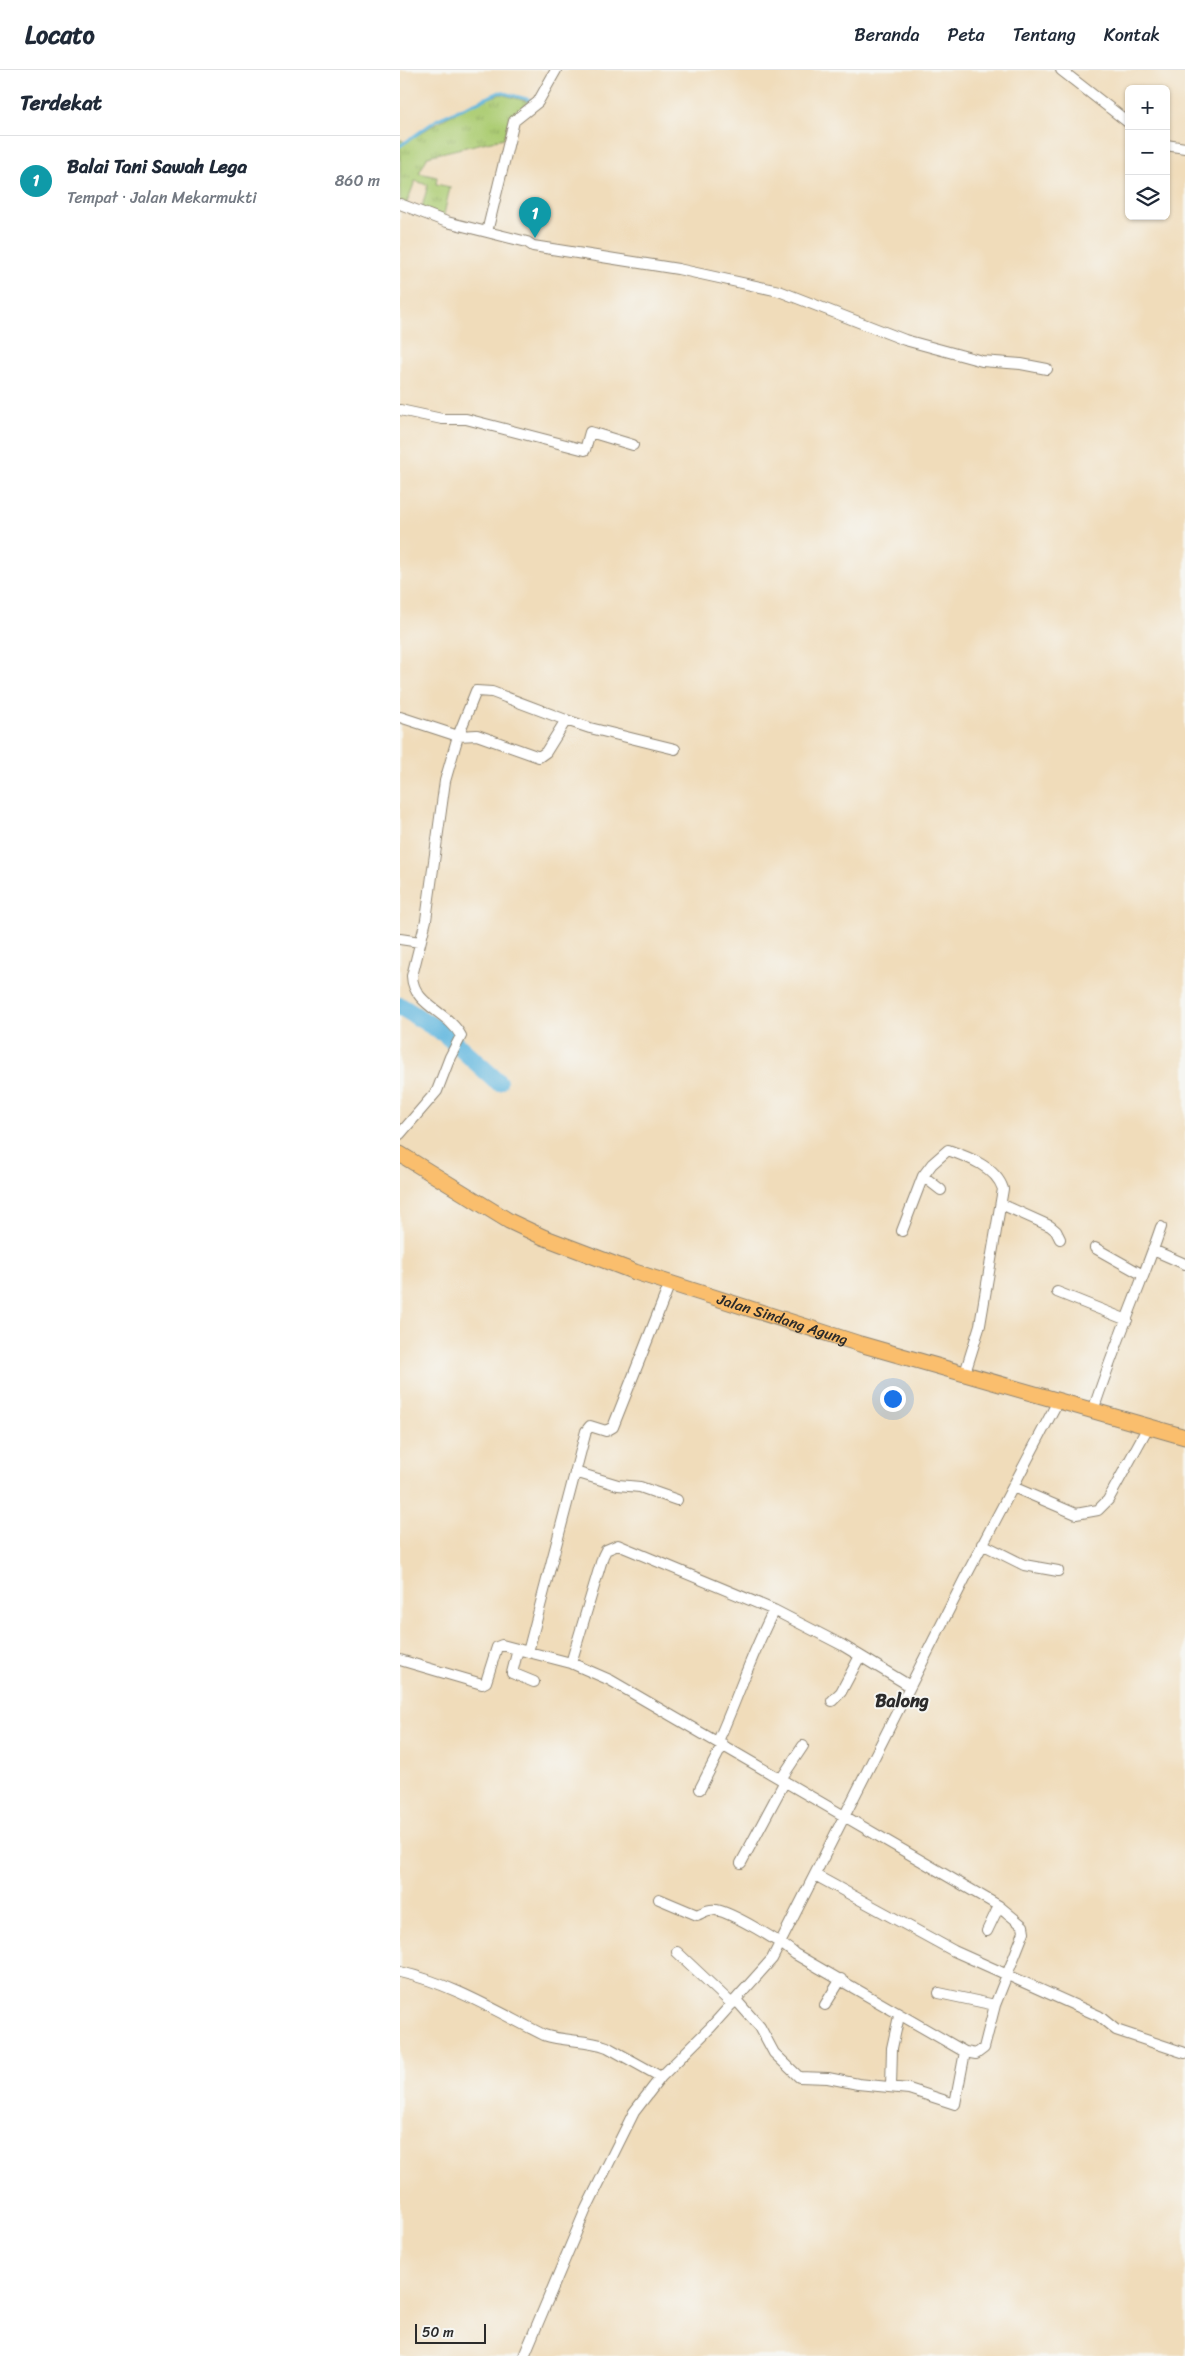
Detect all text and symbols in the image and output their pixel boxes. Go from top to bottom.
text: Locato [25,14,95,56]
text: Beranda [854,19,920,51]
text: Peta [948,19,985,51]
text: Tentang [1013,19,1076,51]
text: Kontak [1104,19,1160,51]
text: Terdekat [20,84,102,122]
map controls [1125,85,1170,220]
button: + [1125,85,1170,130]
button: − [1125,130,1170,175]
text: Balai Tani Sawah Lega [67,150,247,183]
text: 1 [33,166,39,195]
text: 860 m [335,166,380,195]
button: layers [1125,175,1170,220]
text: Tempat · Jalan Mekarmukti [67,183,257,212]
pin: 1 [519,197,551,238]
street label: Jalan Sindang Agung [713,1286,852,1352]
your location [880,1386,906,1412]
district label: Balong [875,1685,929,1717]
text: 50 m [422,2320,454,2345]
scale bar [415,2321,486,2344]

